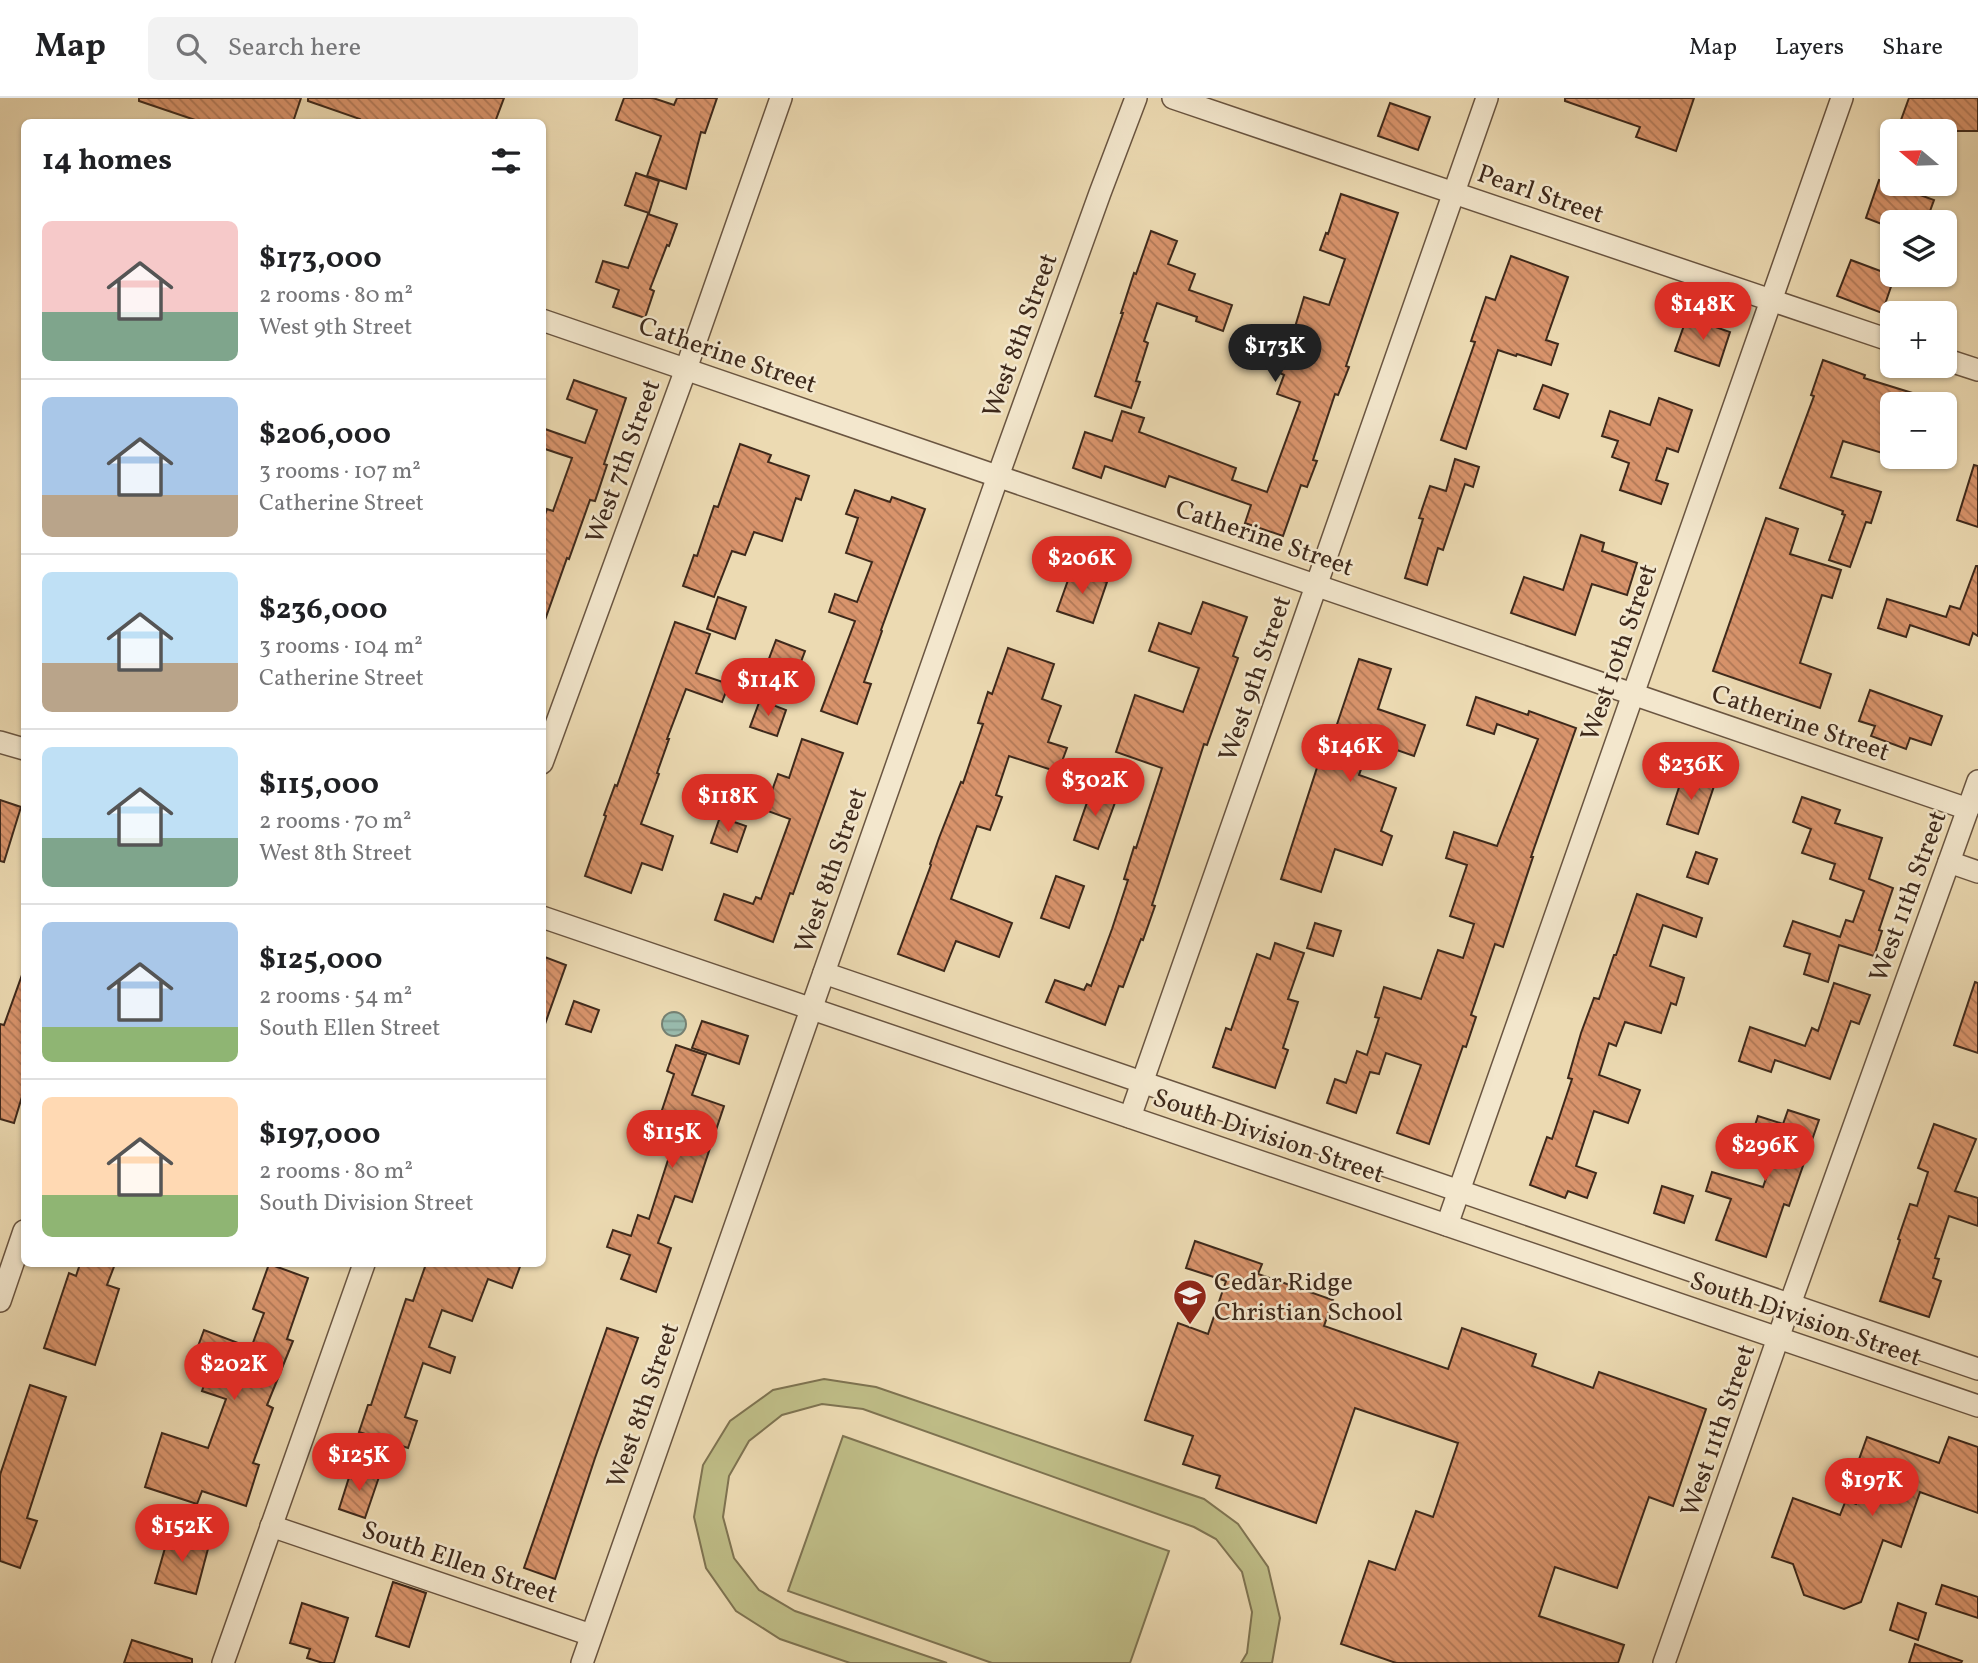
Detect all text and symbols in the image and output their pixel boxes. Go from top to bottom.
search box [148,17,638,80]
text: Map [35,25,106,71]
icon: search [172,29,210,67]
text: Search here [228,30,361,66]
text: Map [1689,31,1737,65]
text: Layers [1775,31,1844,65]
text: Share [1882,31,1943,65]
north arrow [1880,119,1956,196]
map controls [1880,119,1957,469]
text: 14 homes [42,140,172,182]
icon: filters [487,142,525,180]
street label: Pearl Street [1472,156,1609,233]
button: layers [1880,210,1957,287]
text: $173,000 [259,238,382,280]
street label: West 8th Street [974,248,1067,423]
icon: home [98,249,182,333]
text: 2 rooms · 80 m² [259,280,413,312]
pin: $148K [1654,282,1752,342]
text: $148K [1671,289,1736,321]
button: + [1880,301,1957,378]
street label: Catherine Street [633,309,821,403]
text: West 9th Street [259,312,412,344]
pin: $173K [1226,324,1324,384]
text: $173K [1244,331,1306,363]
street label: West 7th Street [577,375,670,549]
button: − [1880,392,1957,469]
text: $206,000 [259,414,391,456]
icon: home [98,425,182,509]
text: 3 rooms · 107 m² [259,456,421,488]
text: Catherine Street [259,488,424,520]
street label: Catherine Street [1170,492,1358,586]
pin: $206K [1033,536,1131,596]
text: $206K [1048,543,1116,575]
street label: West 10th Street [1573,559,1667,746]
text: $236,000 [259,589,387,631]
street label: West 9th Street [1211,591,1301,766]
icon: home [98,600,182,684]
text: 3 rooms · 104 m² [259,631,423,663]
pin: $114K [719,658,817,718]
text: Catherine Street [259,663,424,695]
text: $114K [737,665,799,697]
street label: Catherine Street [1706,677,1894,771]
pin: $146K [1301,724,1399,784]
text: $146K [1317,731,1383,763]
pin: $236K [1642,742,1740,802]
text: $236K [1658,749,1724,781]
pin: $302K [1046,758,1144,818]
text: $115,000 [259,764,379,806]
text: $302K [1062,765,1129,797]
pin: $118K [679,774,777,834]
icon: home [98,775,182,859]
text: $118K [698,781,758,813]
street label: West 8th Street [787,783,877,958]
text: 2 rooms · 70 m² [259,806,412,838]
street label: West 11th Street [1861,806,1957,987]
text: West 8th Street [259,838,412,870]
text: $125,000 [259,939,383,981]
icon: home [98,950,182,1034]
text: 2 rooms · 54 m² [259,981,412,1013]
text: South Ellen Street [259,1013,440,1045]
street label: South Division Street [1148,1080,1389,1193]
pin: $115K [623,1110,721,1170]
text: $197,000 [259,1114,380,1156]
text: $115K [642,1117,702,1149]
pin: $296K [1716,1124,1814,1183]
icon: home [98,1125,182,1209]
text: $296K [1731,1130,1799,1162]
text: 2 rooms · 80 m² [259,1156,413,1188]
text: South Division Street [259,1188,474,1220]
street label: South Division Street [1685,1263,1926,1376]
place label: Cedar Ridge Christian School [1214,1265,1403,1331]
school or university icon: Cedar Ridge Christian School [1171,1277,1209,1326]
street label: West 8th Street [599,1318,689,1493]
street label: West 11th Street [1673,1340,1765,1522]
pin: $202K [185,1342,283,1402]
text: $202K [200,1349,268,1381]
pin: $125K [310,1434,408,1493]
text: $125K [328,1440,390,1472]
pin: $197K [1823,1458,1921,1518]
text: $197K [1841,1465,1903,1497]
pin: $152K [133,1504,231,1564]
text: $152K [151,1511,213,1543]
street label: South Ellen Street [357,1512,562,1613]

